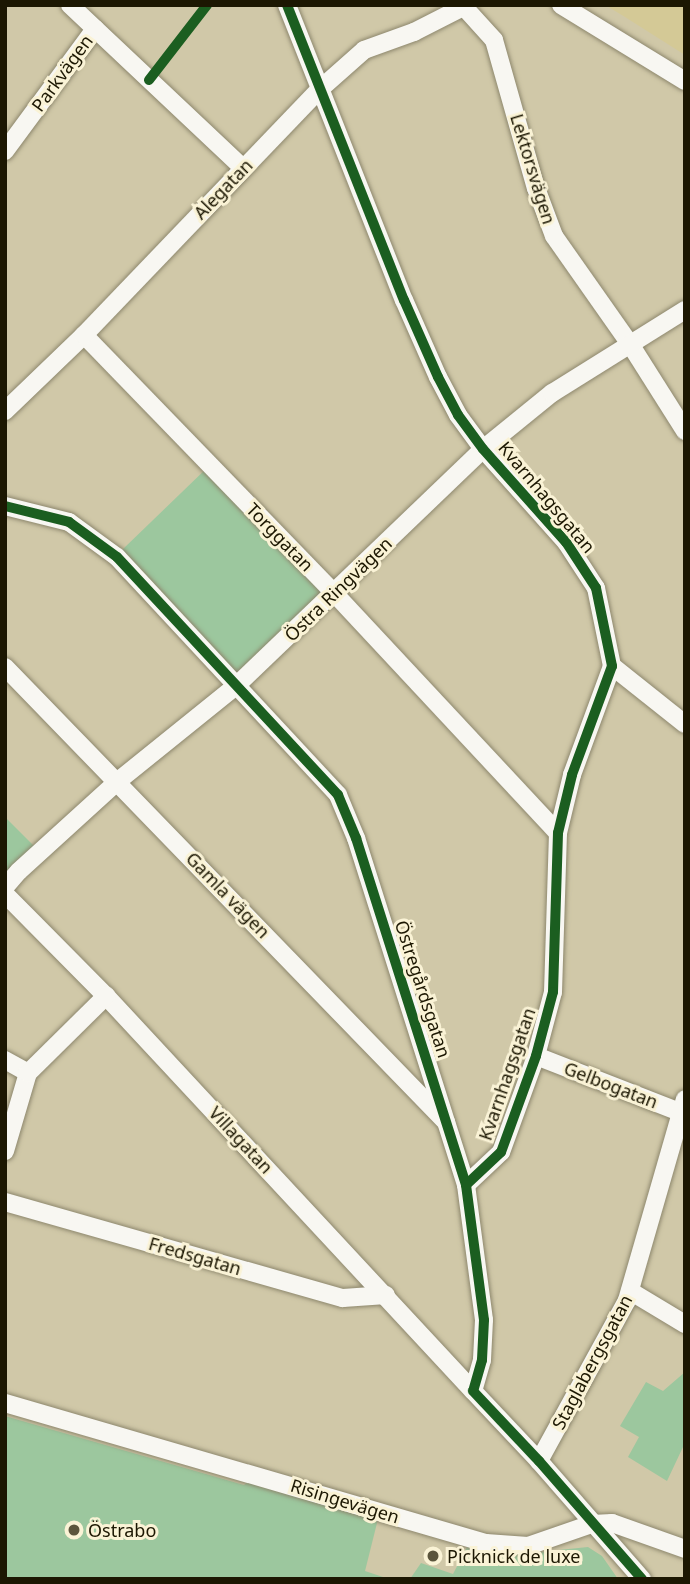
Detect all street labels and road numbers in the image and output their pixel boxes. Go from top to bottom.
street label: Parkvägen [27,30,97,116]
street label: Lektorsvägen [506,111,560,227]
street label: Alegatan [189,154,257,224]
street label: Kvarnhagsgatan [494,437,600,557]
street label: Torggatan [242,498,318,576]
street label: Östra Ringvägen [280,532,396,646]
street label: Gamla vägen [182,848,274,942]
street label: Östregårdsgatan [391,918,455,1060]
street label: Kvarnhagsgatan [474,1005,540,1143]
street label: Gelbogatan [561,1057,661,1113]
street label: Villagatan [205,1102,277,1178]
street label: Fredsgatan [146,1233,244,1279]
street label: Staglabergsgatan [547,1291,637,1433]
street label: Risingevägen [288,1474,402,1528]

